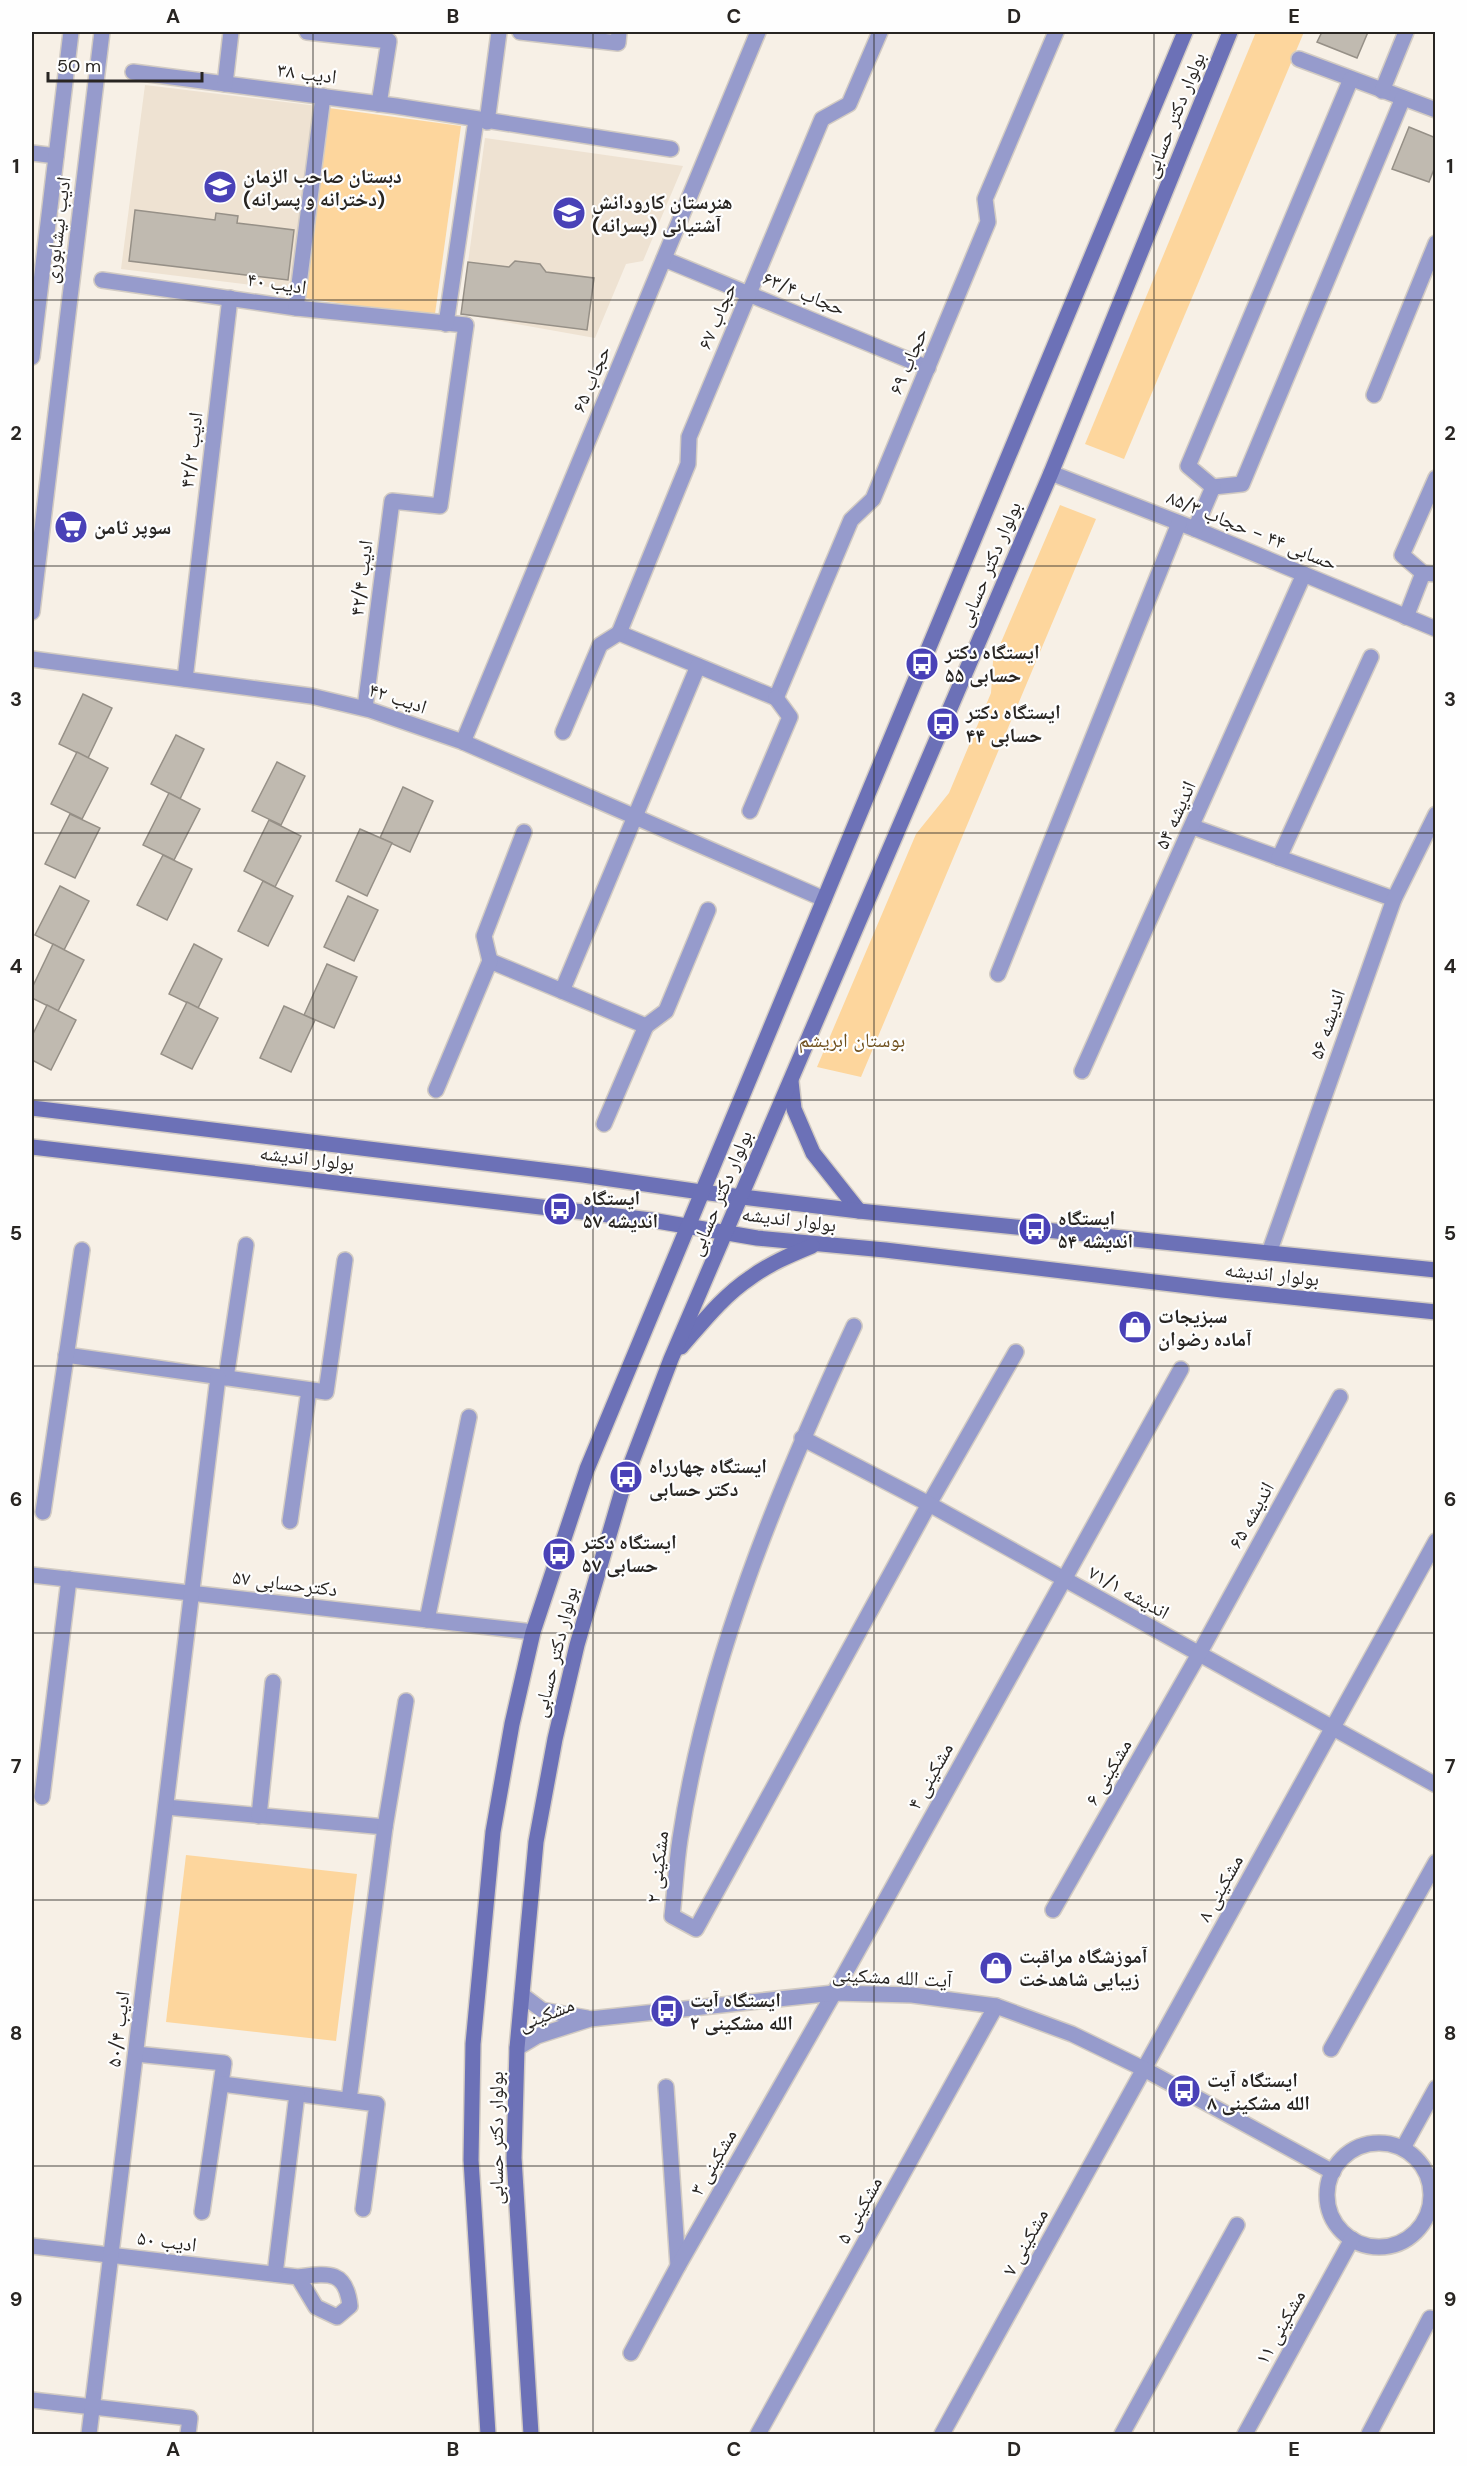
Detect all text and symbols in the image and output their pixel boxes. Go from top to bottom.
text: A [166,3,180,29]
text: B [447,3,459,29]
text: C [727,3,741,29]
text: D [1007,3,1021,29]
text: E [1288,3,1300,29]
scale bar [48,45,202,83]
street label: بولوار دکتر حسابی [1137,48,1211,182]
text: 50 m [57,54,101,78]
street label: ادیب ۳۸ [276,56,338,90]
text: 1 [12,153,20,179]
text: 1 [1446,153,1454,179]
place label: دبستان صاحب الزمان (دخترانه و پسرانه) [243,163,402,212]
school or university icon: دبستان صاحب الزمان (دخترانه و پسرانه) [202,169,238,205]
street label: ادیب نیشابوری [38,175,76,285]
place label: هنرستان کارودانش آشتیانی (پسرانه) [592,189,733,238]
school or university icon: هنرستان کارودانش آشتیانی (پسرانه) [551,195,587,231]
street label: حجاب ۶۳/۴ [759,265,849,321]
street label: ادیب ۴۰ [246,266,308,300]
street label: حجاب ۶۷ [691,279,743,353]
street label: حجاب ۶۹ [882,324,934,398]
street label: حجاب ۶۵ [565,342,617,416]
street label: ادیب ۴۲/۲ [173,411,209,489]
text: 2 [10,420,22,446]
text: 2 [1444,420,1456,446]
street label: حسابی ۴۴ - حجاب ۸۵/۳ [1163,484,1341,576]
street label: بولوار دکتر حسابی [951,497,1027,631]
supermarket icon: سوپر ثامن [53,509,89,545]
place label: سوپر ثامن [94,514,171,540]
street label: ادیب ۴۲/۴ [343,539,379,617]
place label: ایستگاه دکتر حسابی ۵۵ [944,639,1040,688]
bus stop icon: ایستگاه دکتر حسابی ۵۵ [904,646,940,682]
street label: ادیب ۴۲ [366,676,430,720]
text: 3 [10,686,22,712]
text: 3 [1444,686,1456,712]
place label: ایستگاه دکتر حسابی ۴۴ [965,699,1061,748]
bus stop icon: ایستگاه دکتر حسابی ۴۴ [925,706,961,742]
street label: اندیشه ۵۴ [1148,777,1202,853]
text: 4 [10,953,23,979]
text: 4 [1444,953,1457,979]
street label: اندیشه ۵۶ [1303,986,1351,1062]
park label: بوستان ابریشم [799,1027,905,1054]
street label: بولوار دکتر حسابی [682,1126,758,1260]
street label: بولوار اندیشه [258,1139,356,1177]
place label: ایستگاه اندیشه ۵۷ [583,1185,658,1234]
bus stop icon: ایستگاه اندیشه ۵۷ [542,1191,578,1227]
street label: بولوار اندیشه [740,1200,838,1238]
place label: ایستگاه اندیشه ۵۴ [1058,1205,1133,1254]
bus stop icon: ایستگاه اندیشه ۵۴ [1017,1211,1053,1247]
text: 5 [10,1220,22,1246]
text: 5 [1444,1220,1456,1246]
street label: بولوار اندیشه [1223,1256,1321,1292]
place label: سبزیجات آماده رضوان [1158,1303,1252,1352]
shop icon: سبزیجات آماده رضوان [1117,1309,1153,1345]
place label: ایستگاه چهارراه دکتر حسابی [649,1453,767,1502]
bus stop icon: ایستگاه چهارراه دکتر حسابی [608,1459,644,1495]
street label: اندیشه ۶۵ [1222,1477,1280,1553]
text: 6 [10,1486,22,1512]
text: 6 [1444,1486,1456,1512]
place label: ایستگاه دکتر حسابی ۵۷ [581,1529,677,1578]
bus stop icon: ایستگاه دکتر حسابی ۵۷ [541,1536,577,1572]
street label: اندیشه ۷۱/۱ [1084,1559,1174,1625]
street label: دکترحسابی ۵۷ [231,1564,339,1602]
street label: بولوار دکتر حسابی [526,1584,584,1720]
street label: مشکینی ۶ [1079,1734,1137,1810]
street label: مشکینی ۴ [901,1738,959,1814]
text: 7 [11,1753,22,1779]
text: 7 [1445,1753,1456,1779]
street label: مشکینی ۲ [640,1829,674,1905]
street label: مشکینی ۸ [1191,1850,1249,1926]
place label: آموزشگاه مراقبت زیبایی شاهدخت [1019,1943,1148,1992]
shop icon: آموزشگاه مراقبت زیبایی شاهدخت [978,1950,1014,1986]
street label: آیت الله مشکینی [831,1961,953,1993]
place label: ایستگاه آیت الله مشکینی ۲ [690,1987,793,2036]
street label: ادیب ۵۰/۴ [100,1990,136,2068]
street label: مشکینی [514,1991,578,2037]
bus stop icon: ایستگاه آیت الله مشکینی ۲ [649,1993,685,2029]
text: 8 [10,2020,22,2046]
text: 8 [1444,2020,1456,2046]
place label: ایستگاه آیت الله مشکینی ۸ [1207,2067,1310,2116]
street label: بولوار دکتر حسابی [483,2071,509,2205]
bus stop icon: ایستگاه آیت الله مشکینی ۸ [1166,2073,1202,2109]
street label: مشکینی ۳ [684,2124,742,2200]
street label: مشکینی ۵ [830,2172,888,2248]
street label: مشکینی ۷ [996,2204,1054,2280]
street label: ادیب ۵۰ [136,2224,198,2258]
street label: مشکینی ۱۱ [1249,2285,1311,2369]
text: 9 [10,2286,22,2312]
text: 9 [1444,2286,1456,2312]
text: A [166,2436,180,2462]
text: B [447,2436,459,2462]
text: C [727,2436,741,2462]
text: D [1007,2436,1021,2462]
text: E [1288,2436,1300,2462]

